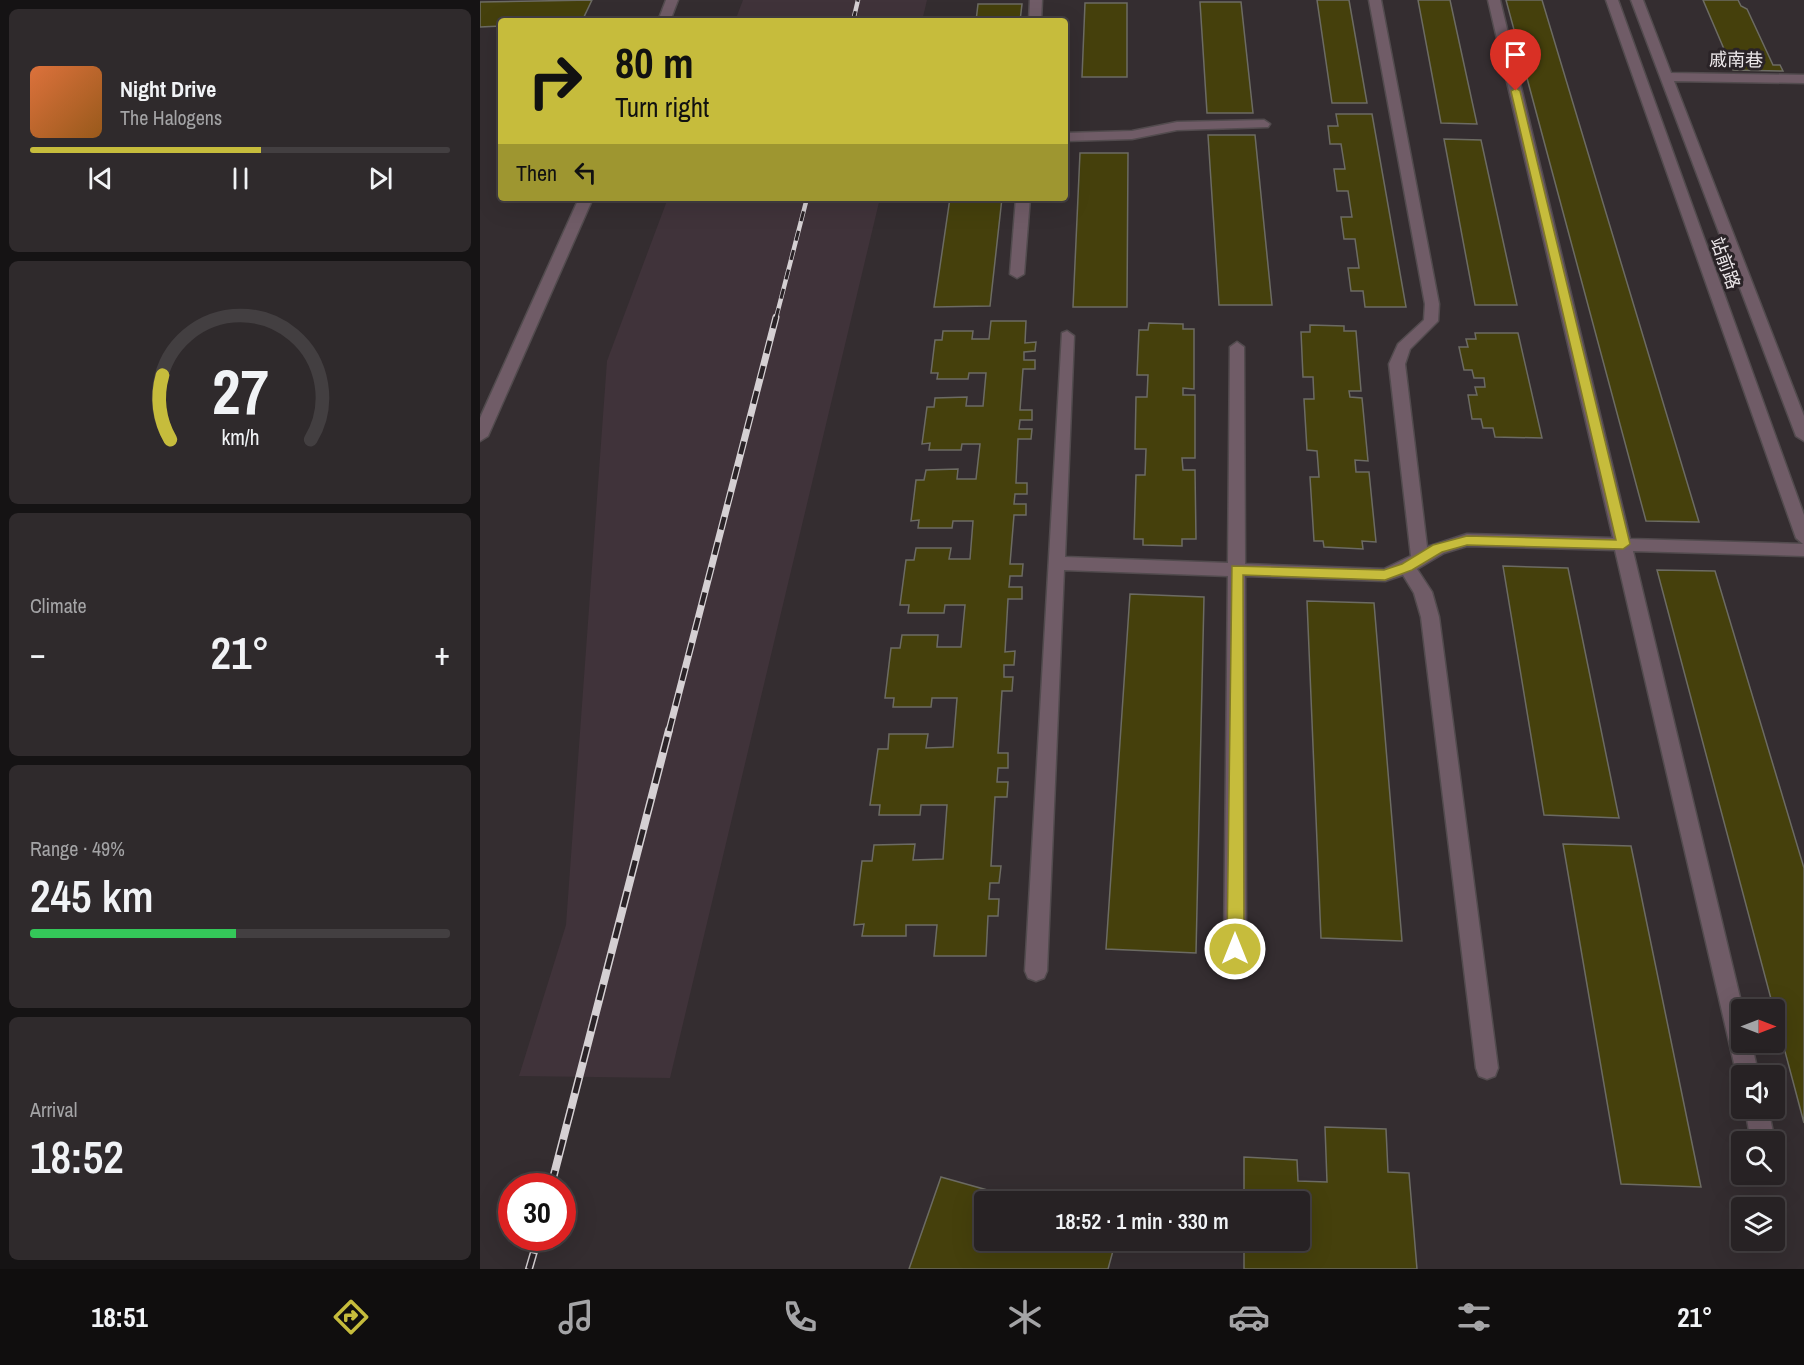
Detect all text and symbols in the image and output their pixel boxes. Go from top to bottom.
pin [1490,29,1541,91]
text: 80 m [615,35,694,91]
icon: arrive [1499,38,1532,71]
icon: right [516,42,594,120]
street label: 戚南巷 [1709,47,1763,72]
text: Night Drive [120,74,216,104]
text: Turn right [615,89,709,125]
text: The Halogens [120,104,222,131]
icon: left [569,156,602,189]
text: Then [516,158,557,188]
icon: previous [84,162,117,195]
icon: pause [224,162,257,195]
icon: next [364,162,397,195]
street label: 站前路 [1704,233,1746,292]
text: 27 [212,349,268,433]
text: km/h [221,423,259,452]
text: Climate [30,592,87,619]
text: 21° [210,622,270,683]
text: − [30,631,46,675]
text: + [434,631,450,675]
text: Range · 49% [30,835,125,862]
text: 245 km [30,865,154,926]
position arrow [1203,917,1267,981]
north arrow [1731,999,1785,1053]
map controls [1731,999,1785,1251]
button: sound [1731,1065,1785,1119]
text: Arrival [30,1096,77,1123]
text: 18:52 [30,1126,124,1187]
button: search [1731,1131,1785,1185]
speed limit sign: 30 [498,1173,576,1251]
button: layers [1731,1197,1785,1251]
text: 18:52 · 1 min · 330 m [1055,1206,1229,1236]
icon: directions [330,1296,372,1338]
icon: music [555,1296,597,1338]
icon: phone [779,1296,821,1338]
icon: climate [1004,1296,1046,1338]
icon: car [1228,1296,1270,1338]
icon: filters [1453,1296,1495,1338]
text: 18:51 [91,1299,148,1335]
text: 21° [1677,1299,1713,1335]

